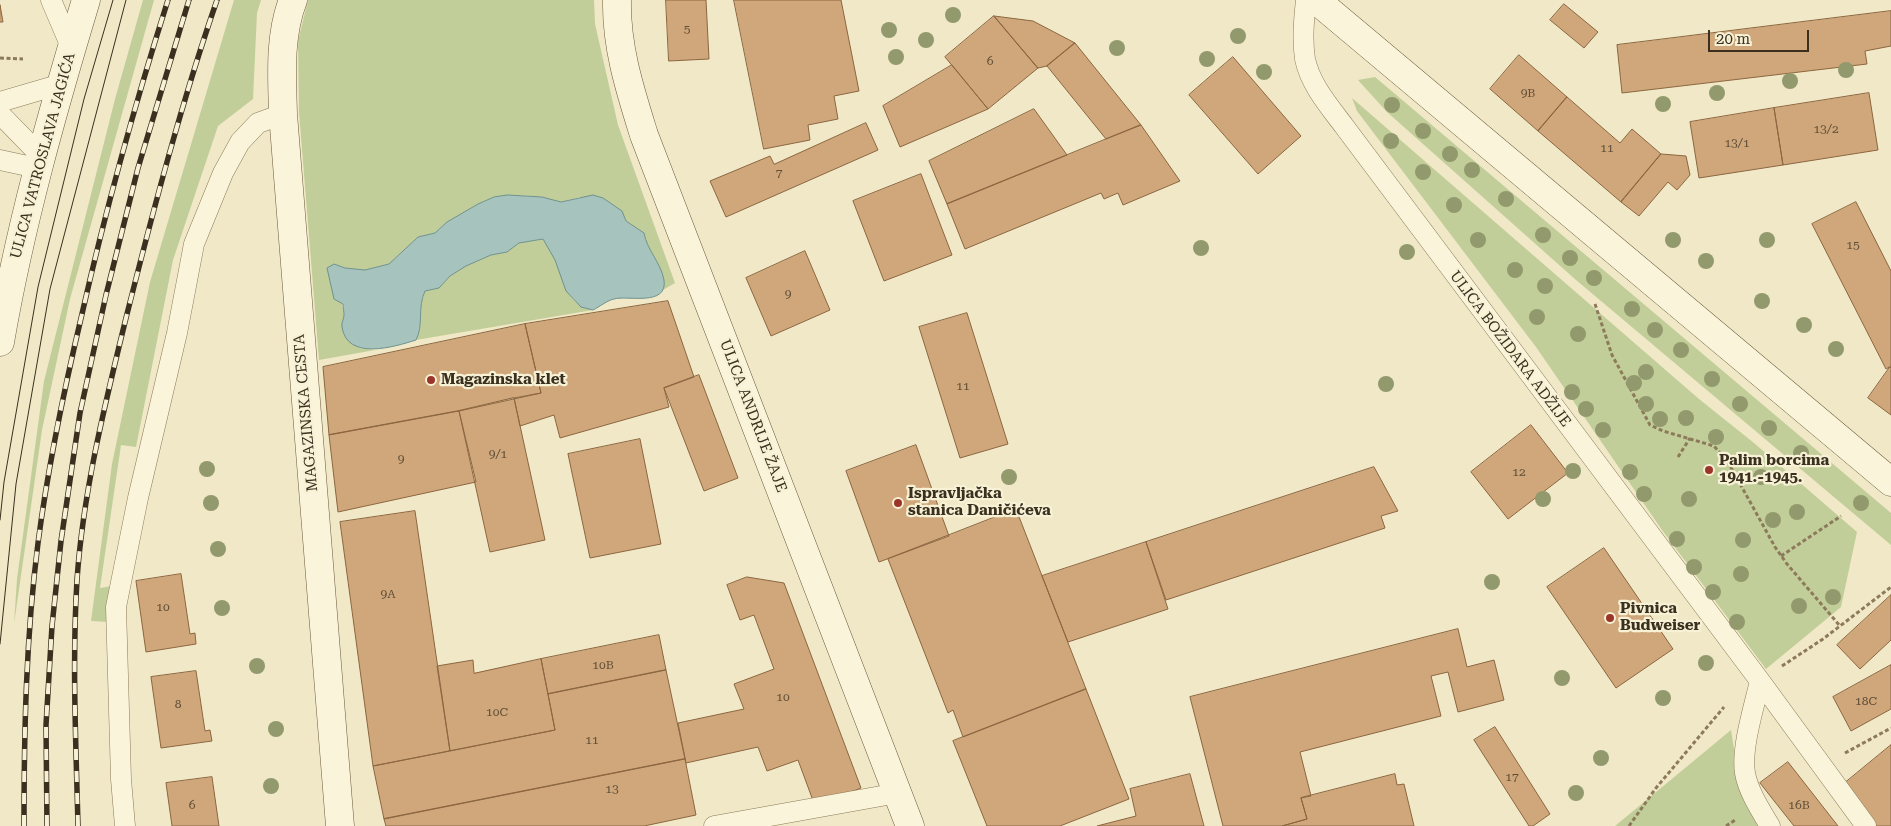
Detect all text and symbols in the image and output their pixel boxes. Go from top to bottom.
scale bar [1711,20,1812,52]
house number: 5 [684,22,690,36]
text: 20 m [1716,30,1750,48]
street label: ULICA VATROSLAVA JAGIĆA [7,51,79,261]
house number: 6 [987,54,993,68]
house number: 9B [1521,86,1535,100]
house number: 13/2 [1813,122,1839,136]
house number: 13/1 [1724,136,1750,150]
house number: 11 [1600,141,1614,155]
house number: 7 [776,166,782,180]
house number: 15 [1846,238,1860,252]
street label: ULICA BOŽIDARA ADŽIJE [1445,267,1575,431]
house number: 9 [785,287,791,301]
street label: MAGAZINSKA CESTA [290,333,322,493]
street label: ULICA ANDRIJE ŽAJE [716,337,790,495]
place label: Magazinska klet [441,371,566,389]
marker: Magazinska klet [425,374,437,386]
house number: 11 [956,379,970,393]
house number: 9/1 [489,447,507,461]
house number: 9 [398,452,404,466]
place label: Palim borcima 1941.-1945. [1719,452,1829,487]
marker: Palim borcima 1941.-1945. [1703,464,1715,476]
house number: 12 [1512,465,1526,479]
place label: Ispravljačka stanica Daničićeva [908,485,1051,520]
marker: Ispravljačka stanica Daničićeva [892,497,904,509]
house number: 9A [380,587,396,601]
house number: 10 [156,600,170,614]
place label: Pivnica Budweiser [1620,600,1700,635]
marker: Pivnica Budweiser [1604,612,1616,624]
house number: 10B [592,658,614,672]
house number: 10 [776,690,790,704]
house number: 18C [1855,694,1877,708]
house number: 8 [175,697,181,711]
house number: 10C [486,705,508,719]
house number: 11 [585,733,599,747]
house number: 17 [1505,770,1519,784]
house number: 13 [605,782,619,796]
house number: 6 [189,798,195,812]
house number: 16B [1788,798,1810,812]

